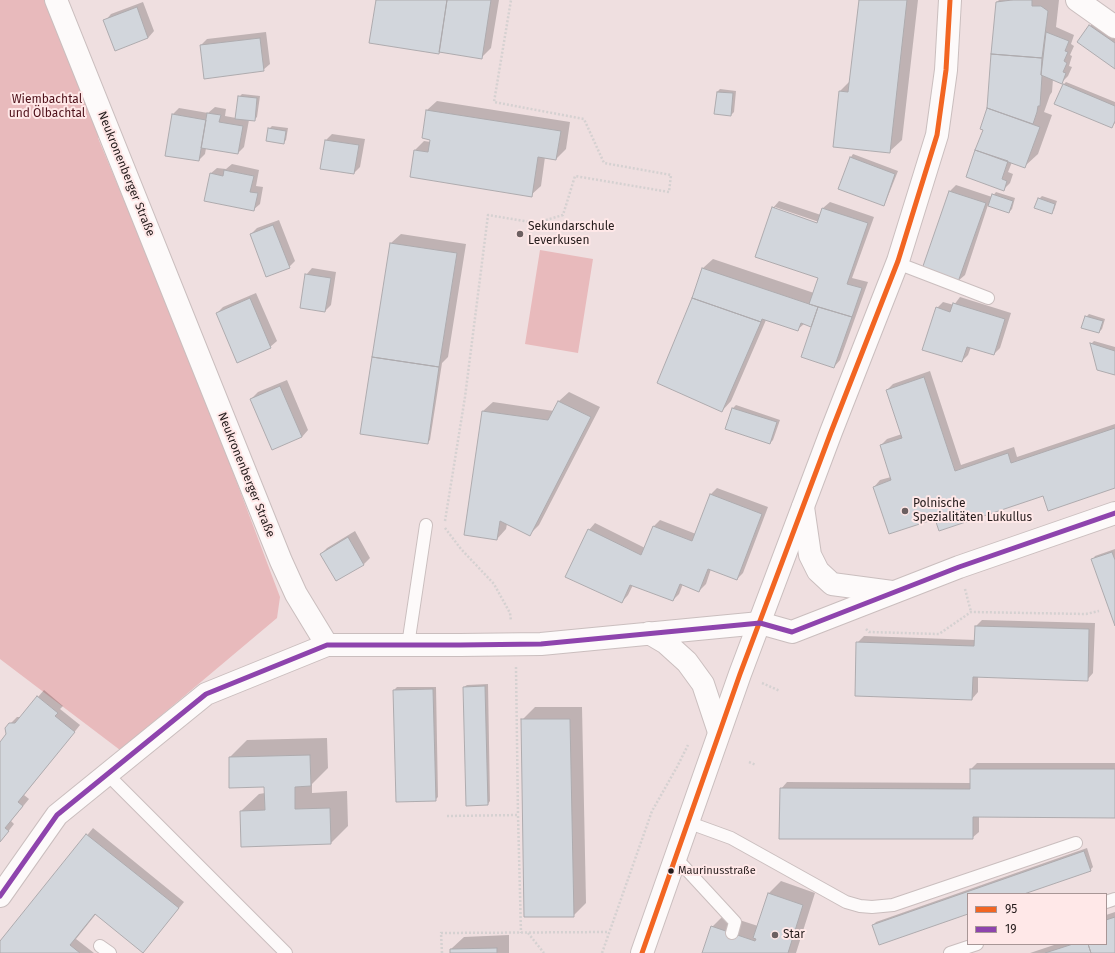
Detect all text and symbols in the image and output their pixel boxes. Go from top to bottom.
park label: Wiembachtal und Ölbachtal [9,93,85,121]
street label: Neukronenberger Straße [94,109,158,239]
place label: Sekundarschule Leverkusen [528,220,615,248]
marker: Sekundarschule Leverkusen [515,229,525,239]
street label: Neukronenberger Straße [214,410,278,540]
place label: Polnische Spezialitäten Lukullus [913,497,1032,525]
marker: Polnische Spezialitäten Lukullus [900,506,910,516]
place label: Maurinusstraße [678,864,756,878]
marker: Maurinusstraße [666,866,676,876]
legend [967,893,1107,945]
text: 95 [1005,902,1017,916]
text: 19 [1005,922,1017,936]
place label: Star [783,928,805,942]
marker: Star [770,930,780,940]

